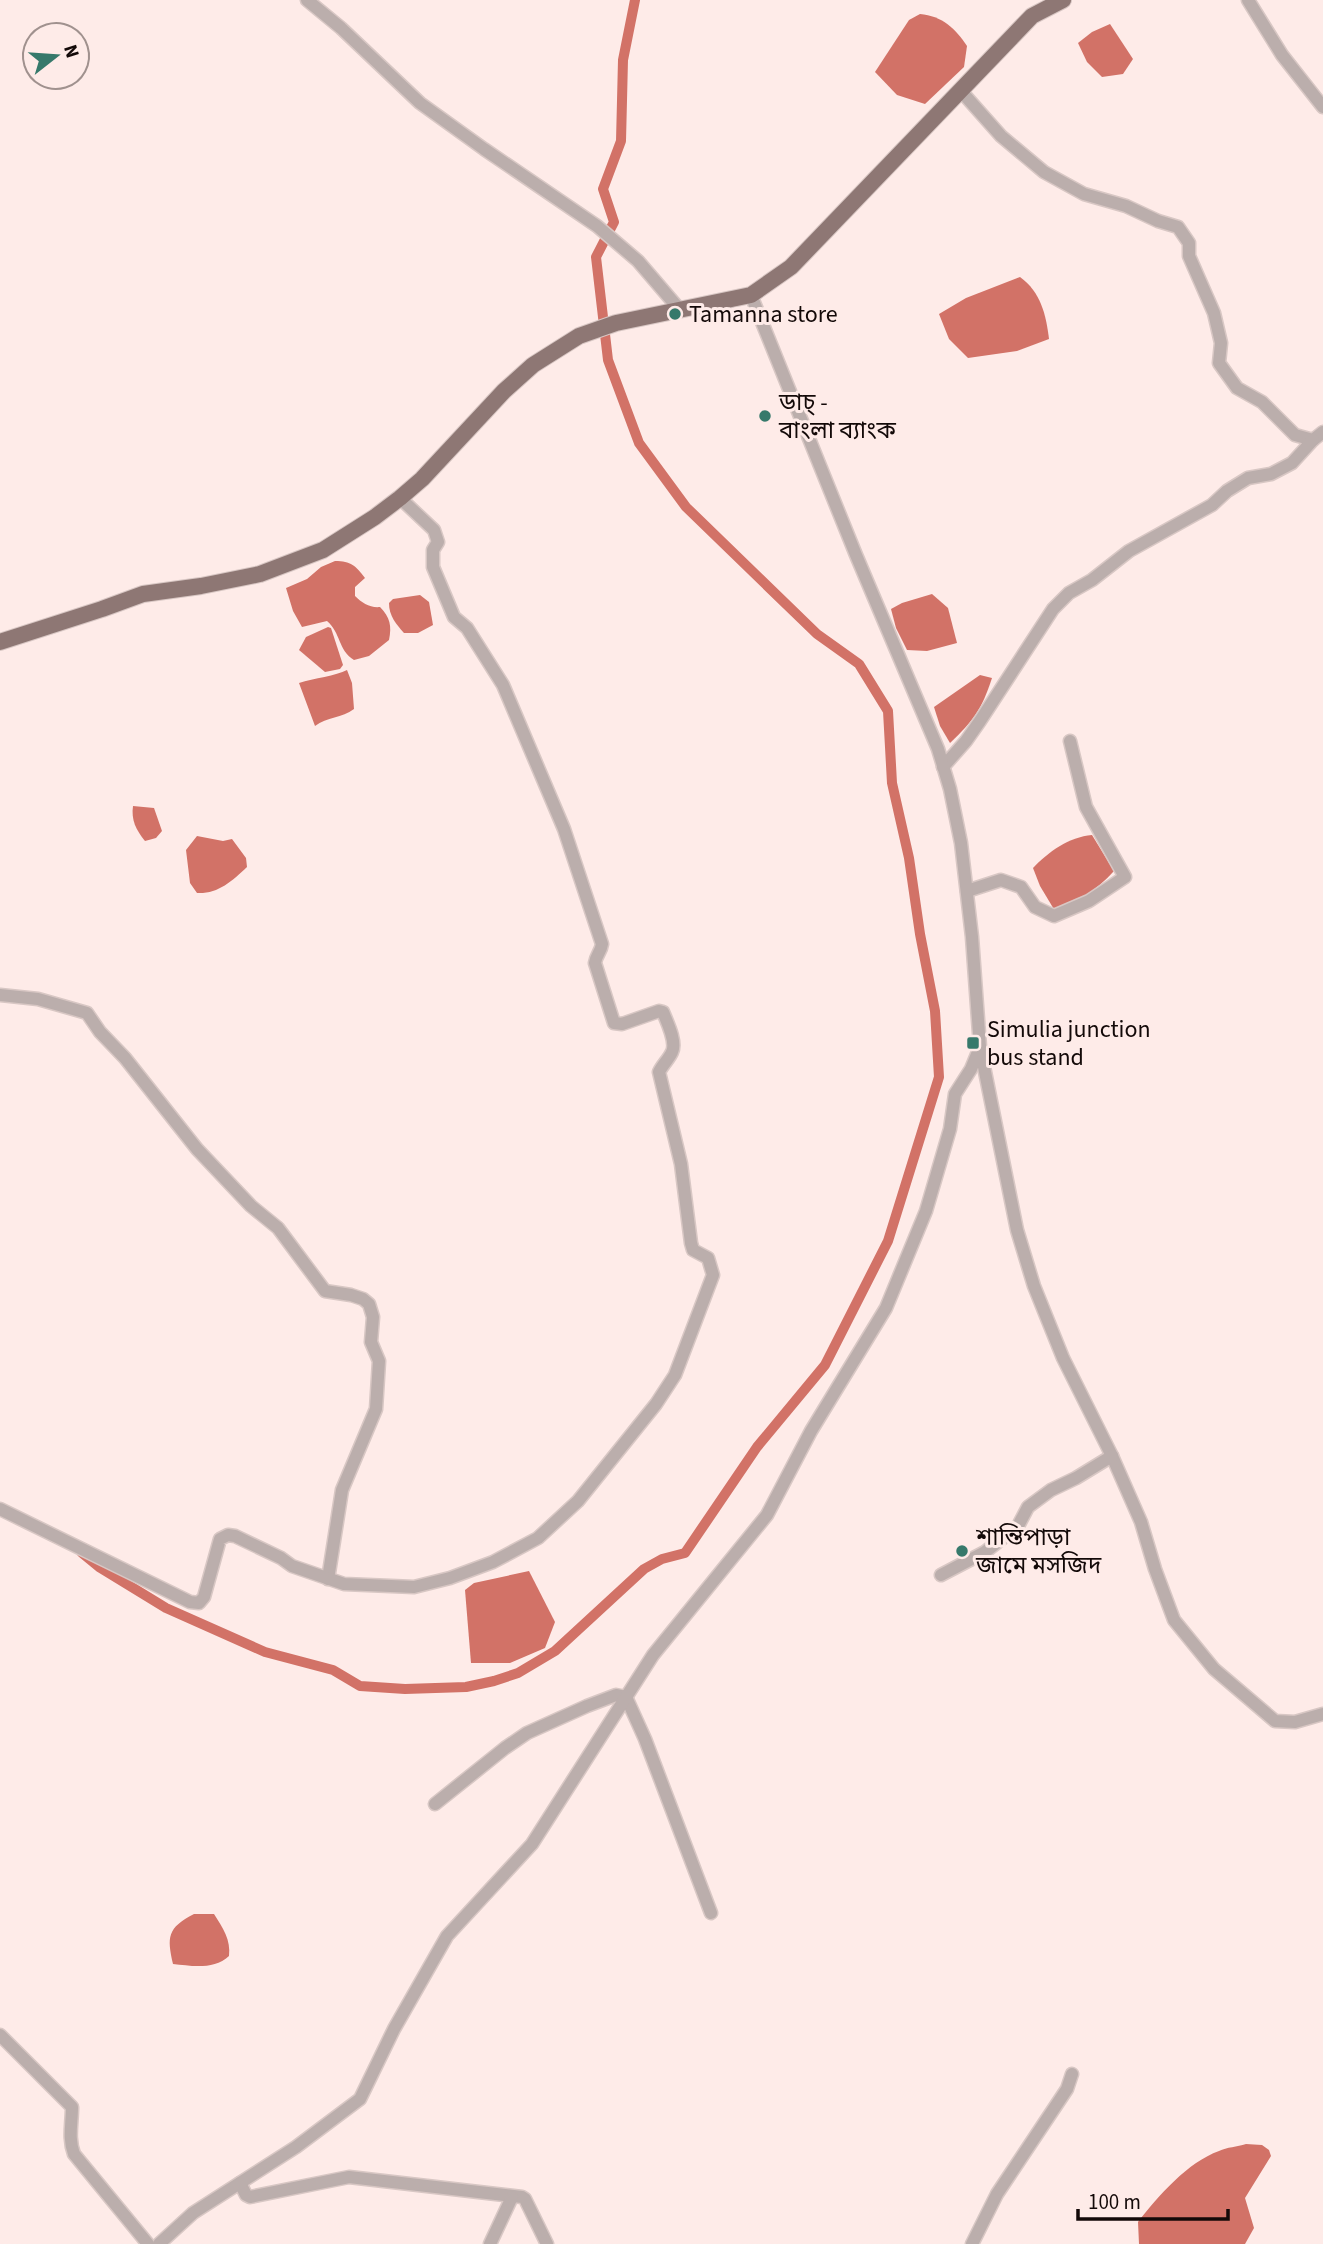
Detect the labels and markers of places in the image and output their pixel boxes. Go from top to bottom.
place label: Tamanna store [689,297,838,332]
marker: Tamanna store [667,306,683,322]
place label: ডাচ্ - বাংলা ব্যাংক [778,385,897,448]
marker: ডাচ্ - বাংলা ব্যাংক [757,408,773,424]
place label: Simulia junction bus stand [987,1012,1151,1075]
marker: Simulia junction bus stand [965,1035,981,1051]
place label: শান্তিপাড়া জামে মসজিদ [975,1520,1102,1583]
marker: শান্তিপাড়া জামে মসজিদ [954,1543,970,1559]

